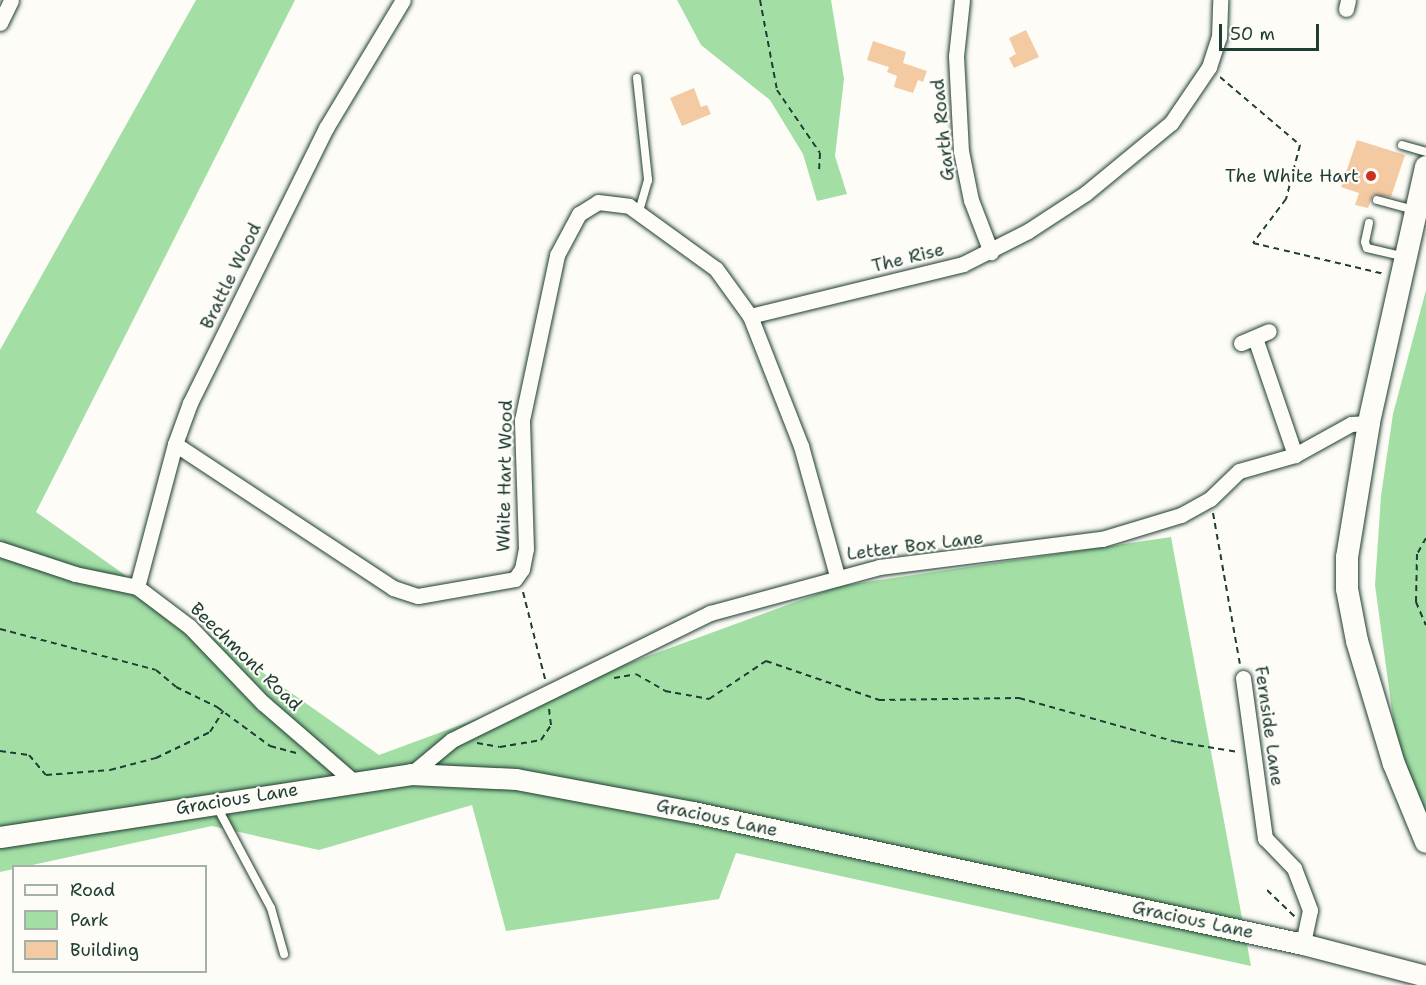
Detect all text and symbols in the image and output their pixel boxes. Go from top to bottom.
scale bar [1222,12,1322,50]
text: 50 m [1230,22,1275,46]
street label: Garth Road [927,78,959,182]
place label: The White Hart [1225,165,1359,187]
marker: The White Hart [1364,169,1378,183]
street label: Brattle Wood [196,219,266,333]
street label: The Rise [870,239,946,277]
street label: White Hart Wood [493,400,517,552]
street label: Letter Box Lane [845,527,985,565]
street label: Beechmont Road [186,598,306,716]
street label: Fernside Lane [1250,665,1288,787]
street label: Gracious Lane [174,779,300,819]
street label: Gracious Lane [654,795,780,841]
legend [12,865,207,973]
text: Road [70,878,115,902]
street label: Gracious Lane [1130,897,1256,943]
text: Park [70,908,109,932]
text: Building [70,938,139,962]

